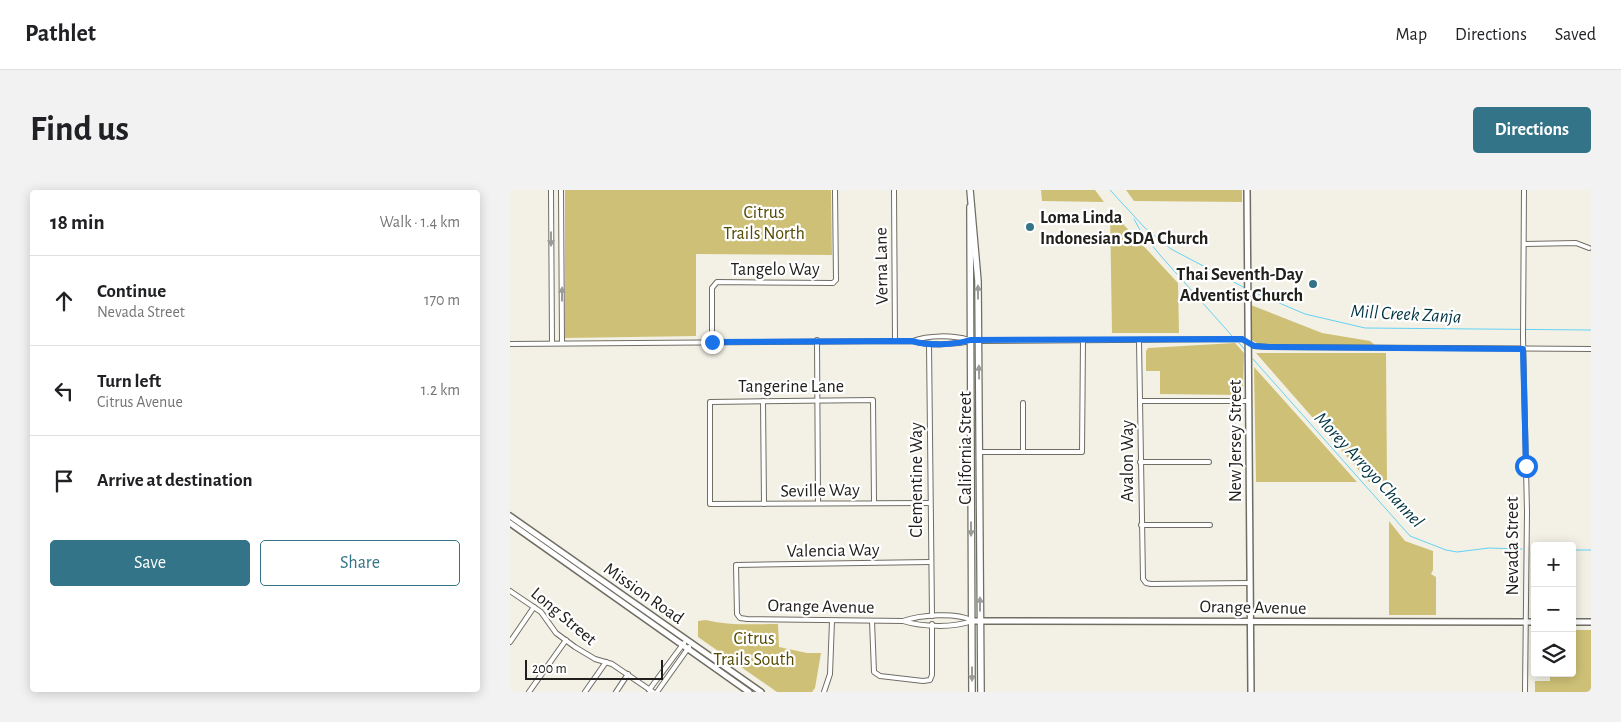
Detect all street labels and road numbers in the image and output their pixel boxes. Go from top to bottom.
street label: Verna Lane [872,227,892,305]
street label: Tangelo Way [730,261,820,279]
street label: Tangerine Lane [738,378,844,396]
street label: New Jersey Street [1227,379,1245,502]
street label: California Street [957,391,975,505]
street label: Avalon Way [1119,420,1137,502]
street label: Clementine Way [908,422,926,538]
street label: Seville Way [780,481,860,501]
street label: Nevada Street [1504,496,1522,595]
street label: Valencia Way [786,541,880,561]
street label: Mission Road [600,560,687,628]
street label: Long Street [527,584,600,649]
street label: Orange Avenue [767,597,875,617]
street label: Orange Avenue [1199,598,1307,618]

